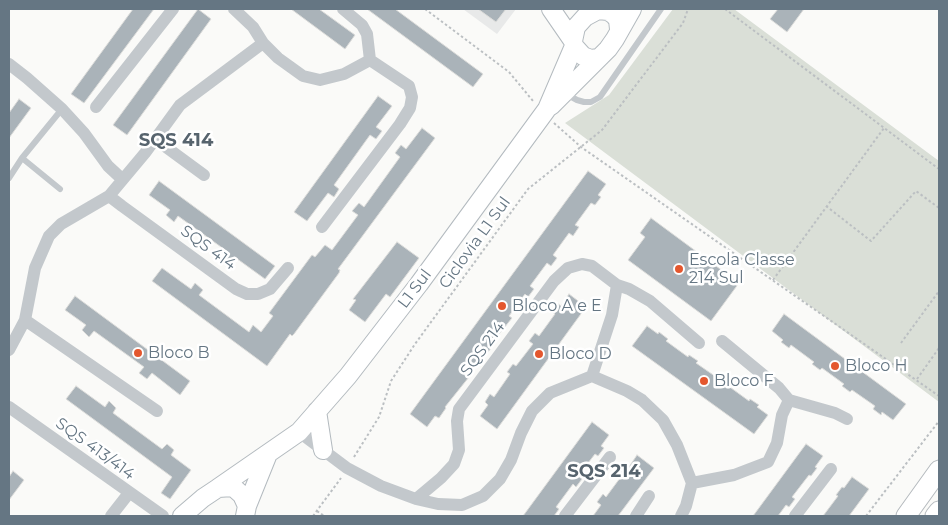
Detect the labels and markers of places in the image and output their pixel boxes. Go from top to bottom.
place label: Escola Classe 214 Sul [689,250,795,288]
marker: Escola Classe 214 Sul [673,263,685,275]
place label: Bloco A e E [512,296,602,316]
marker: Bloco A e E [496,300,508,312]
place label: Bloco B [148,343,210,363]
place label: Bloco D [549,344,612,364]
marker: Bloco B [132,347,144,359]
marker: Bloco D [533,348,545,360]
place label: Bloco H [845,356,907,376]
marker: Bloco H [829,360,841,372]
place label: Bloco F [714,371,774,391]
marker: Bloco F [698,375,710,387]

